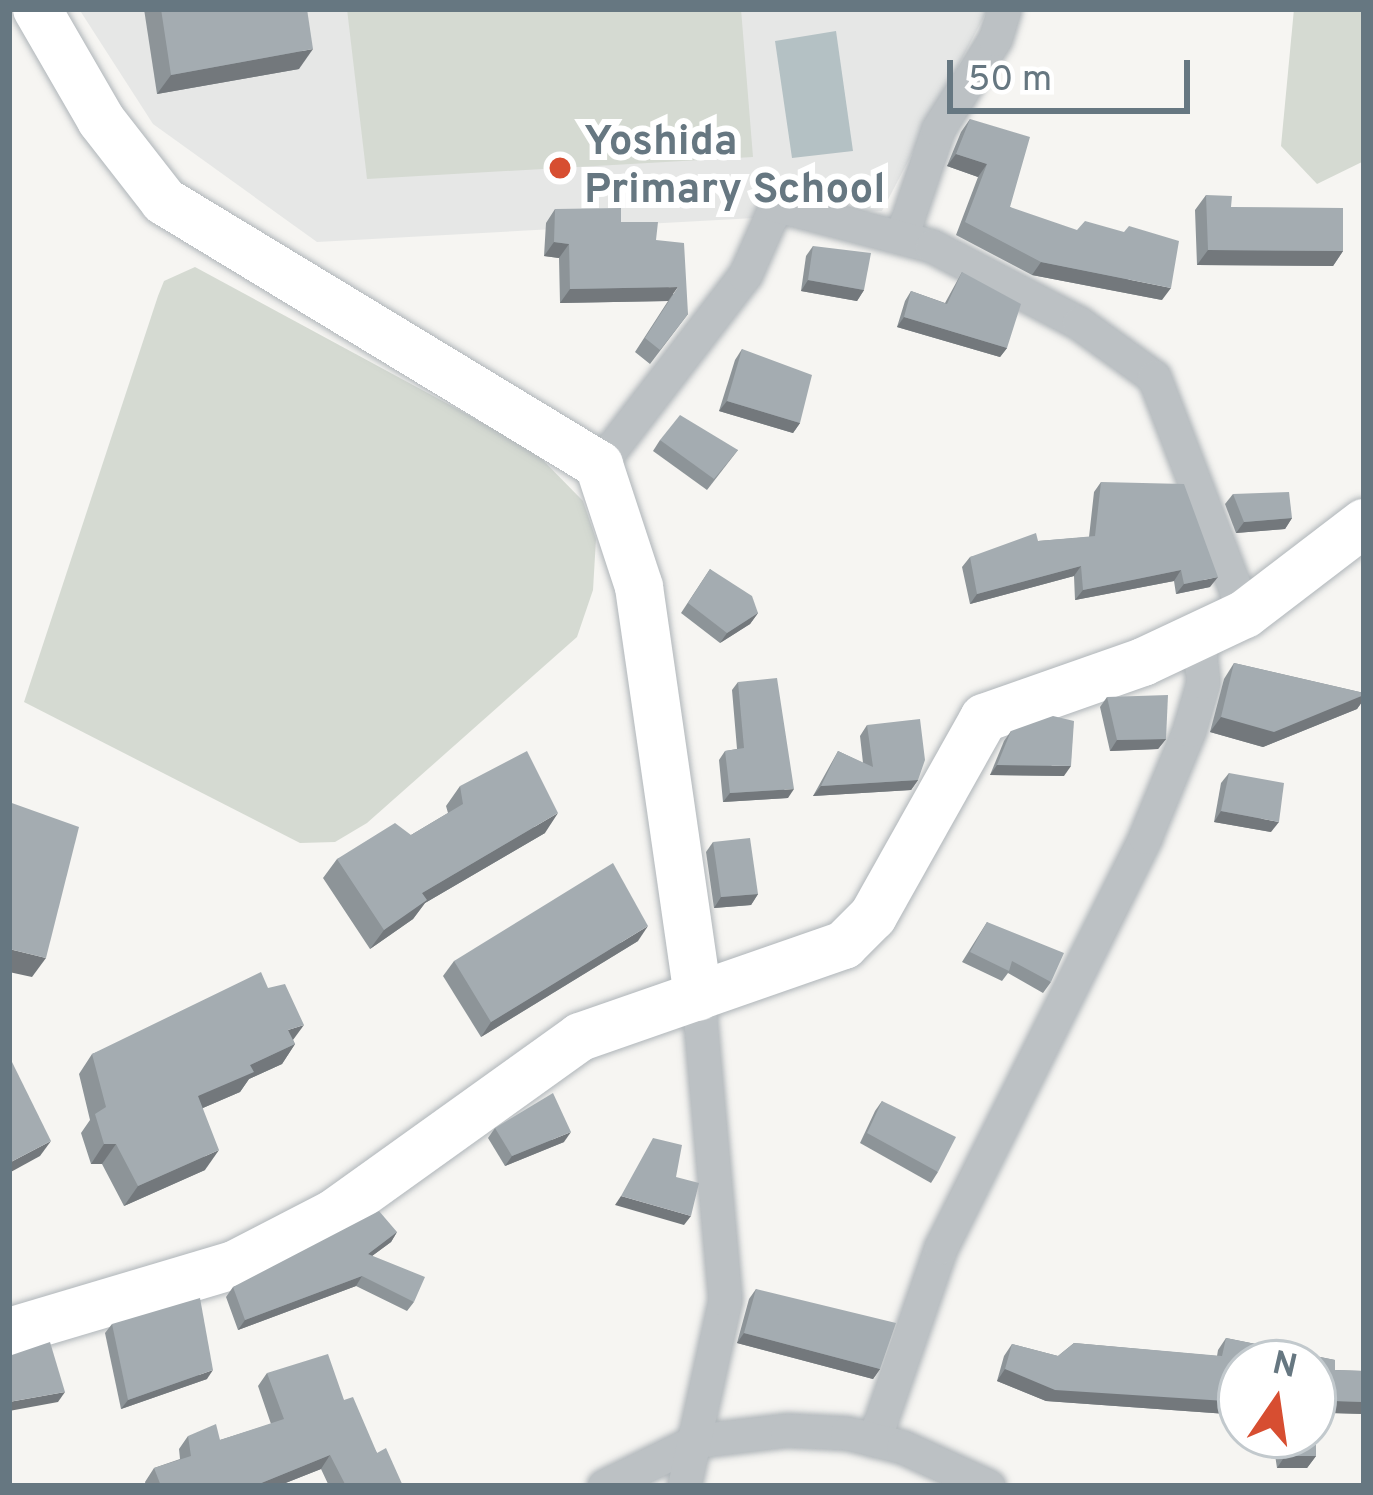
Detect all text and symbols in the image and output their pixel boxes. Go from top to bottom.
scale bar [953,36,1196,110]
text: 50 m [968,58,1052,104]
place label: Yoshida Primary School [584,119,886,218]
marker: Yoshida Primary School [547,155,573,181]
north arrow [1217,1339,1337,1459]
text: N [1268,1344,1301,1390]

